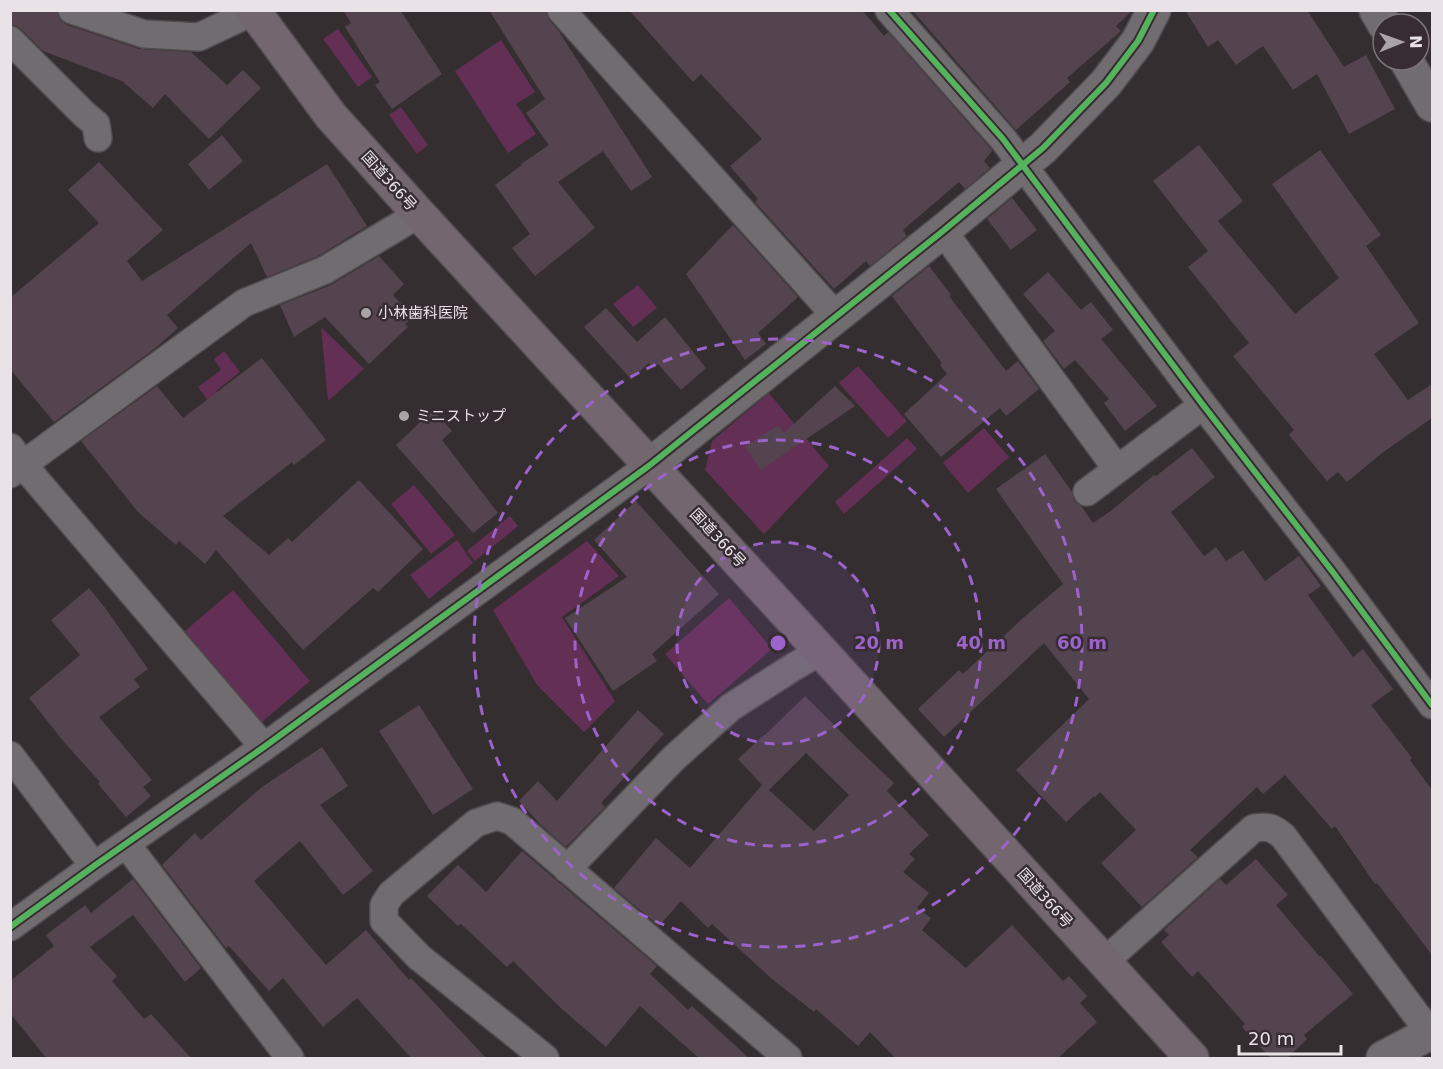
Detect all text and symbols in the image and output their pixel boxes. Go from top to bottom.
north arrow [1371,12,1431,72]
text: N [1406,35,1425,49]
street label: 国道366号 [358,148,420,214]
place label: 小林歯科医院 [378,304,468,322]
marker: 小林歯科医院 [359,306,373,320]
place label: ミニストップ [416,407,506,425]
marker: ミニストップ [397,409,411,423]
street label: 国道366号 [686,505,750,571]
text: 20 m [854,632,904,653]
text: 40 m [956,632,1006,653]
text: 60 m [1057,632,1107,653]
centre of rings [768,633,788,653]
street label: 国道366号 [1014,865,1076,931]
scale bar [1239,1018,1341,1056]
text: 20 m [1248,1028,1294,1049]

